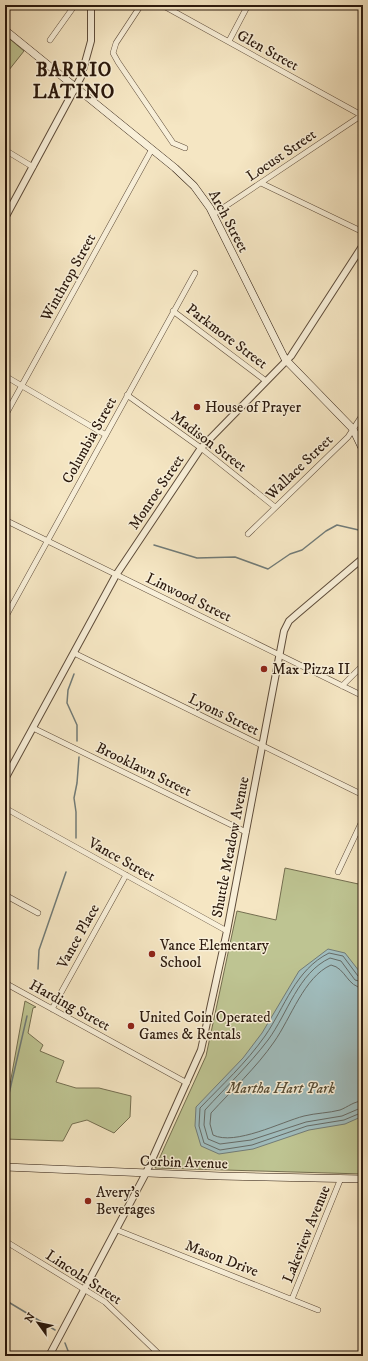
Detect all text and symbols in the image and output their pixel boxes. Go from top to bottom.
street label: Glen Street [234,26,302,75]
district label: BARRIO LATINO [33,59,115,104]
street label: Locust Street [243,125,320,186]
street label: Arch Street [204,187,253,256]
street label: Winthrop Street [36,230,100,325]
street label: Parkmore Street [182,300,271,373]
street label: Columbia Street [58,393,121,487]
place label: House of Prayer [205,398,301,417]
marker: House of Prayer [192,402,202,412]
street label: Madison Street [167,407,251,476]
street label: Wallace Street [261,431,337,505]
street label: Monroe Street [124,451,189,533]
street label: Linwood Street [143,569,235,626]
place label: Max Pizza II [272,660,350,679]
marker: Max Pizza II [259,664,269,674]
street label: Lyons Street [185,689,263,740]
street label: Brooklawn Street [93,738,195,801]
street label: Shuttle Meadow Avenue [207,775,253,919]
street label: Vance Street [84,833,159,886]
street label: Vance Place [52,901,104,973]
place label: Vance Elementary School [159,936,270,972]
marker: Vance Elementary School [147,949,157,959]
street label: Harding Street [26,975,114,1036]
place label: United Coin Operated Games & Rentals [139,1008,271,1044]
marker: United Coin Operated Games & Rentals [126,1021,136,1031]
park label: Martha Hart Park [226,1079,335,1098]
street label: Corbin Avenue [140,1151,228,1174]
place label: Avery's Beverages [96,1183,155,1219]
street label: Lakeview Avenue [278,1183,335,1286]
marker: Avery's Beverages [83,1196,93,1206]
street label: Mason Drive [183,1236,261,1281]
street label: Lincoln Street [42,1246,126,1309]
north arrow [18,1303,58,1343]
text: N [22,1310,39,1326]

